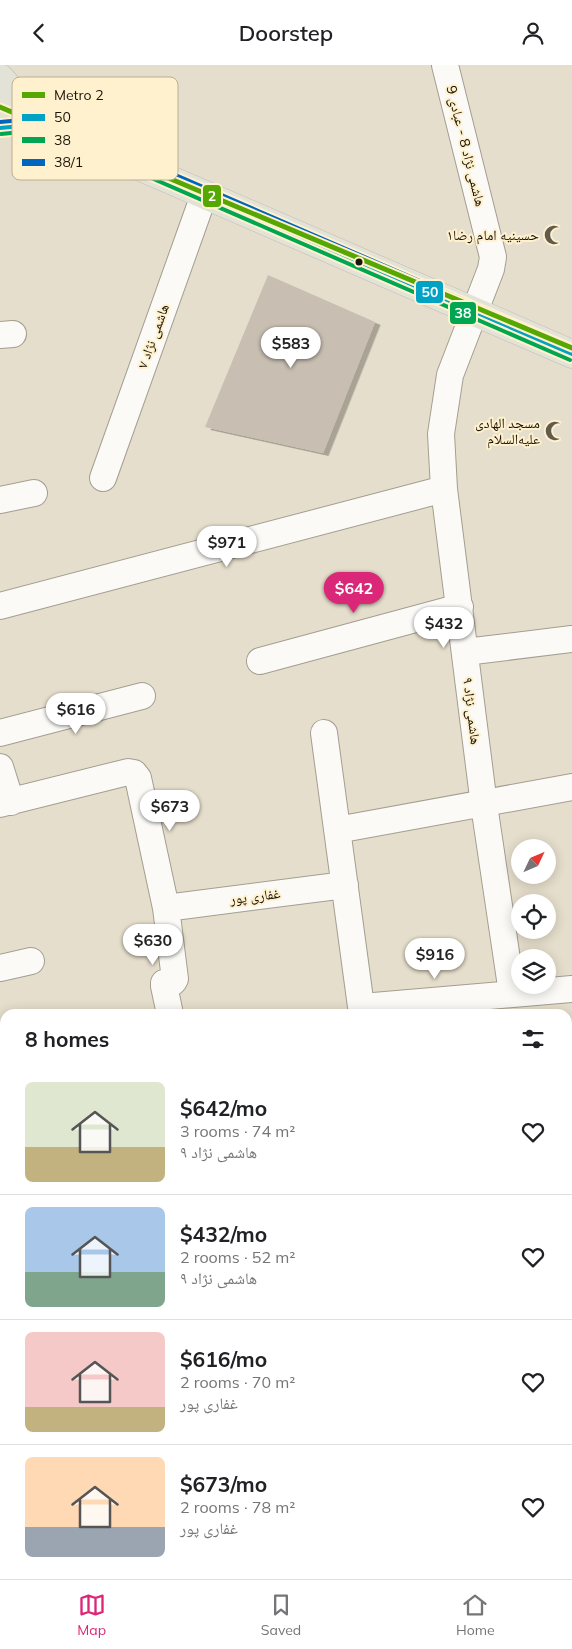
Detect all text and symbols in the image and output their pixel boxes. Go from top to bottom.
icon: back [25,19,53,47]
text: Doorstep [239,19,333,47]
icon: person [519,19,547,47]
legend [12,77,178,180]
street label: هاشمی نژاد 8 - عبادی 9 [442,84,490,208]
text: Metro 2 [54,86,104,104]
text: 50 [54,108,71,126]
text: 38 [54,131,71,149]
text: 38/1 [54,153,83,171]
line badge: 2 [202,184,222,208]
text: 2 [208,187,216,205]
mosque icon: حسینیه امام رضا۱ [543,224,565,246]
place label: حسینیه امام رضا۱ [447,226,539,245]
unlabelled marker [354,257,364,267]
line badge: 50 [415,280,444,304]
text: 50 [422,283,438,301]
street label: هاشمی نژاد ۷ [133,301,173,371]
line badge: 38 [449,301,477,325]
text: 38 [455,304,471,322]
pin: $583 [261,327,321,369]
text: $583 [272,333,310,353]
place label: مسجد الهادی علیه‌السلام [475,414,540,449]
mosque icon: مسجد الهادی علیه‌السلام [544,420,566,442]
pin: $971 [197,525,257,568]
text: $971 [208,532,246,552]
pin: $642 [324,571,384,614]
text: $642 [335,578,373,598]
pin: $432 [414,607,474,649]
text: $432 [425,613,463,633]
street label: هاشمی نژاد ۹ [459,676,485,746]
pin: $616 [46,693,106,735]
text: $616 [57,699,95,719]
pin: $673 [140,789,200,832]
text: $673 [151,796,189,816]
north arrow [511,839,556,884]
map controls [511,839,556,994]
street label: غفاری پور [228,884,281,908]
button: locate [511,894,556,939]
pin: $630 [123,923,183,966]
text: $630 [134,930,172,950]
pin: $916 [405,937,465,980]
text: $916 [416,944,454,964]
button: layers [511,949,556,994]
icon: filters [519,1025,547,1053]
text: 8 homes [25,1026,109,1052]
text: $642/mo [180,1095,267,1121]
icon: home [65,1102,125,1162]
icon: heart [519,1118,547,1146]
text: 3 rooms · 74 m² [180,1121,295,1141]
text: هاشمی نژاد ۹ [180,1142,257,1162]
text: $432/mo [180,1221,267,1247]
icon: home [65,1227,125,1287]
icon: heart [519,1243,547,1271]
text: 2 rooms · 52 m² [180,1247,295,1267]
text: هاشمی نژاد ۹ [180,1268,257,1288]
text: $616/mo [180,1346,267,1372]
icon: home [65,1352,125,1412]
icon: heart [519,1368,547,1396]
text: 2 rooms · 70 m² [180,1372,295,1392]
text: غفاری پور [180,1393,238,1413]
text: $673/mo [180,1471,267,1497]
icon: home [65,1477,125,1537]
icon: heart [519,1493,547,1521]
text: 2 rooms · 78 m² [180,1497,295,1517]
text: غفاری پور [180,1518,238,1538]
tab: Map [77,1591,106,1639]
tab: Saved [261,1591,301,1639]
tab: Home [456,1591,495,1639]

